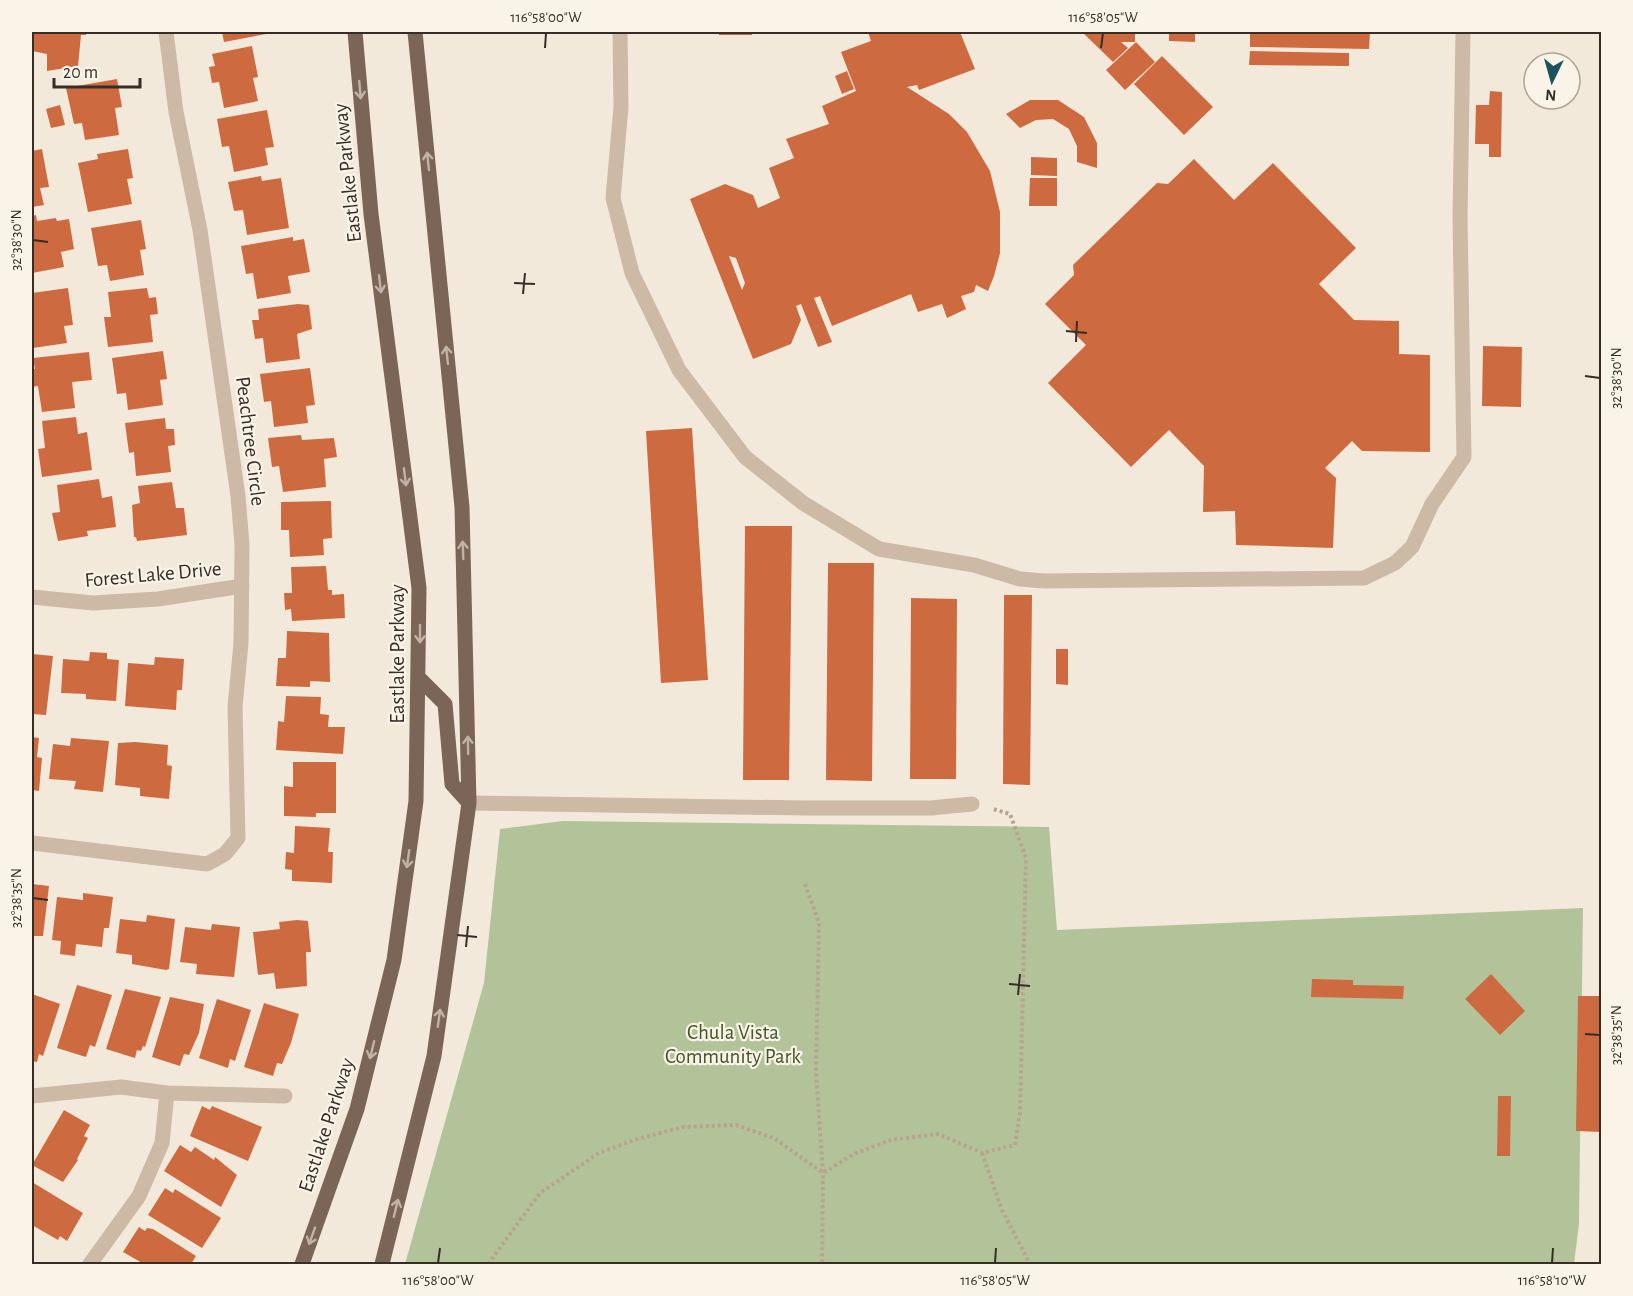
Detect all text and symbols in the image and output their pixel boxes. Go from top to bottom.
text: 116°58'00"W [510,10,582,25]
text: 116°58'05"W [1068,10,1138,25]
scale bar [54,51,140,89]
north arrow [1522,51,1582,111]
text: 20 m [63,64,98,82]
one-way arrow [355,79,366,99]
text: N [1545,86,1557,103]
street label: Eastlake Parkway [330,102,365,243]
one-way arrow [422,152,433,172]
text: 32°38'30"N [9,209,24,271]
one-way arrow [375,273,386,293]
one-way arrow [441,346,452,366]
text: 32°38'30"N [1609,347,1624,409]
street label: Peachtree Circle [232,375,269,507]
one-way arrow [400,467,411,486]
one-way arrow [457,540,469,560]
street label: Forest Lake Drive [84,558,222,591]
street label: Eastlake Parkway [387,584,408,724]
one-way arrow [414,623,426,643]
one-way arrow [462,735,474,755]
one-way arrow [403,848,414,868]
text: 32°38'35"N [9,868,24,928]
text: 32°38'35"N [1609,1005,1624,1065]
one-way arrow [434,1008,445,1028]
park label: Chula Vista Community Park [665,1022,801,1067]
one-way arrow [365,1040,377,1059]
street label: Eastlake Parkway [295,1055,358,1195]
one-way arrow [390,1199,402,1218]
one-way arrow [306,1226,317,1244]
text: 116°58'00"W [402,1273,474,1288]
text: 116°58'05"W [960,1273,1030,1288]
text: 116°58'10"W [1518,1273,1587,1288]

